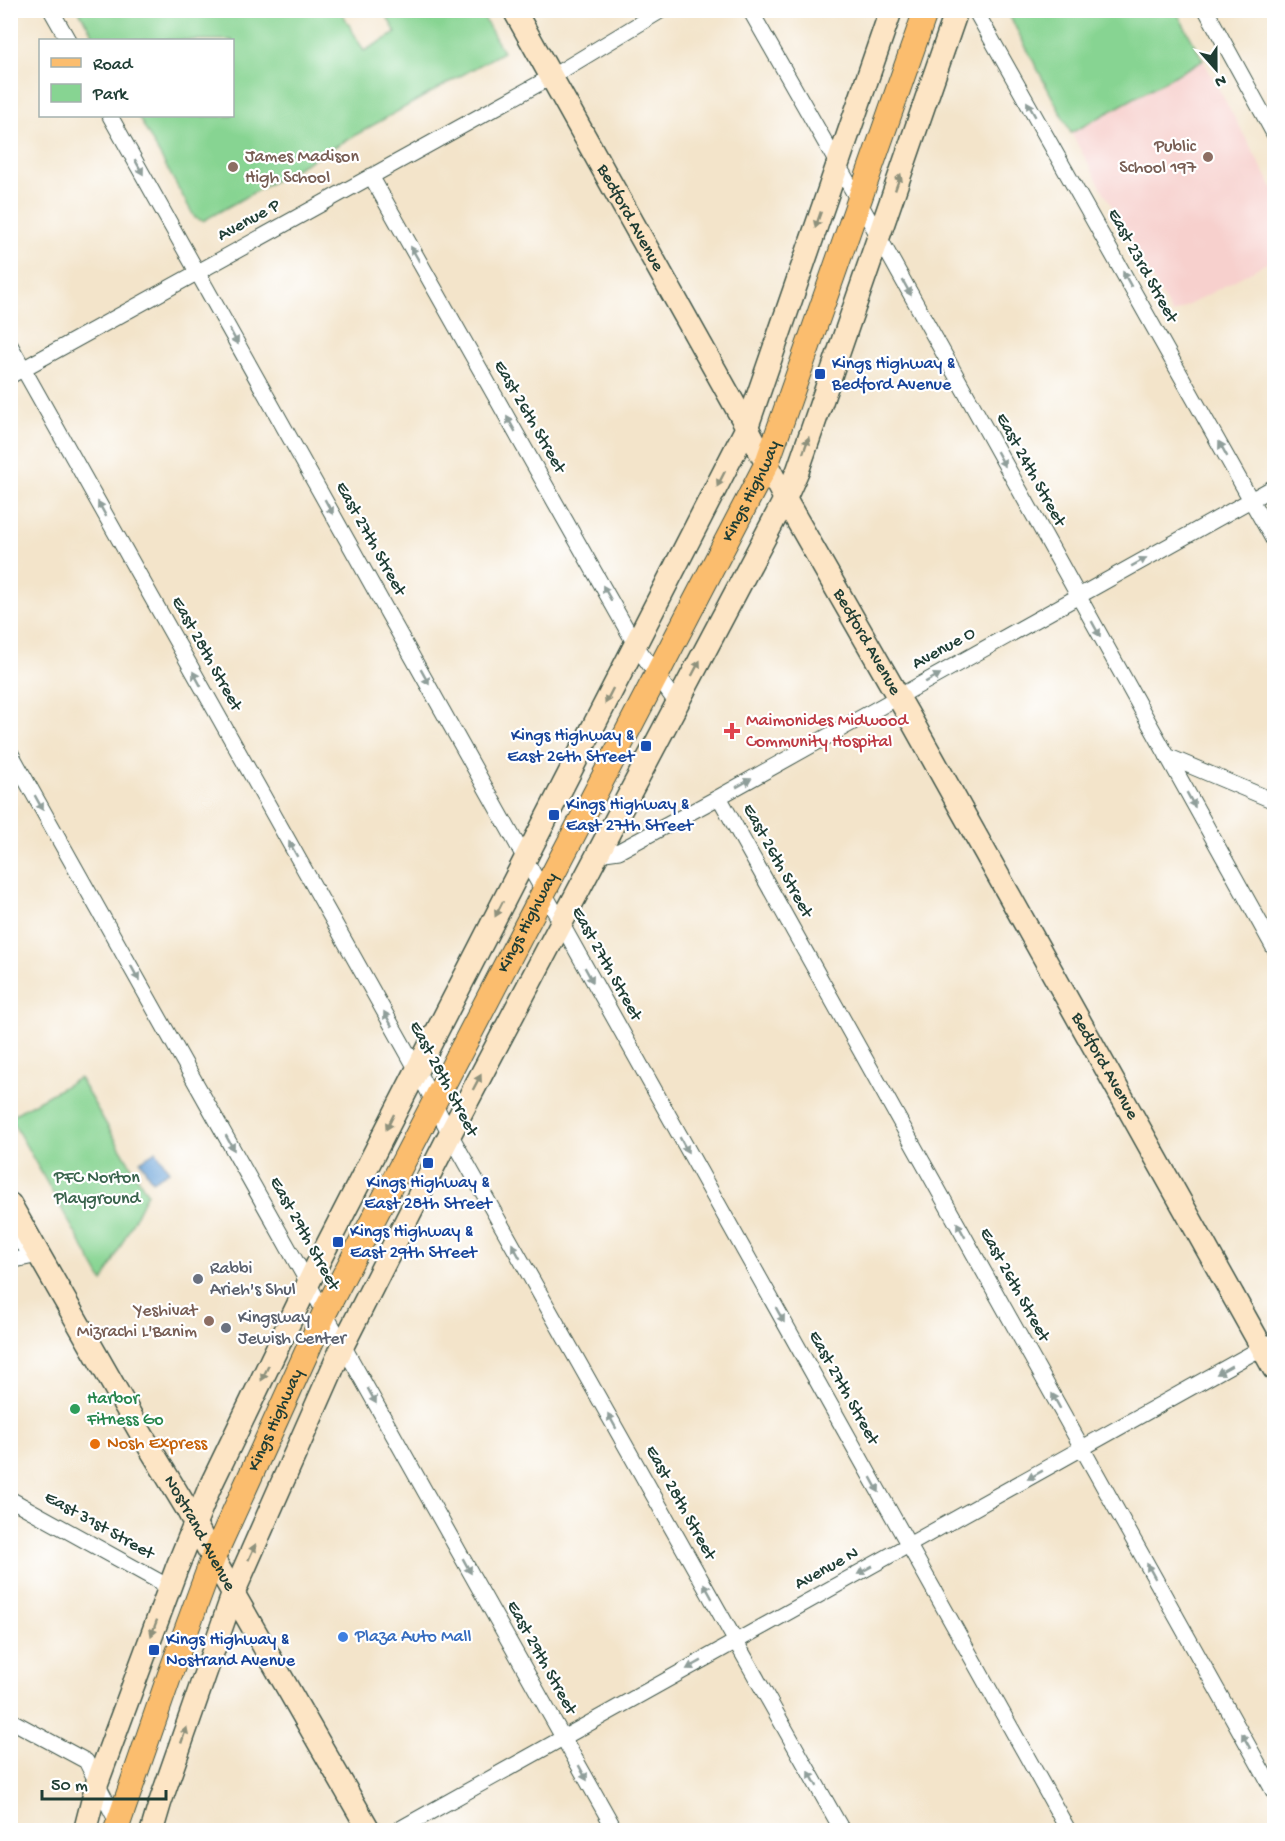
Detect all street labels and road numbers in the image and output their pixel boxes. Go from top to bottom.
street label: Bedford Avenue [591,160,669,276]
street label: Avenue P [214,195,285,247]
street label: East 23rd Street [1102,205,1183,328]
street label: East 26th Street [488,357,571,479]
street label: East 24th Street [990,410,1071,532]
street label: Kings Highway [717,438,785,545]
street label: East 27th Street [330,478,411,601]
street label: Bedford Avenue [828,584,906,700]
street label: East 28th Street [166,593,247,716]
street label: Avenue O [909,623,980,675]
street label: East 26th Street [737,801,818,923]
street label: Kings Highway [493,869,563,977]
street label: East 27th Street [566,903,647,1026]
street label: Bedford Avenue [1066,1008,1143,1124]
street label: East 28th Street [404,1018,483,1142]
street label: East 29th Street [264,1174,345,1296]
street label: East 26th Street [974,1225,1055,1347]
street label: East 27th Street [803,1327,884,1450]
street label: Kings Highway [243,1366,308,1475]
street label: East 28th Street [640,1442,721,1565]
street label: Nostrand Avenue [159,1472,241,1595]
street label: East 31st Street [40,1487,159,1566]
street label: Avenue N [791,1543,863,1595]
street label: East 29th Street [501,1598,582,1720]

